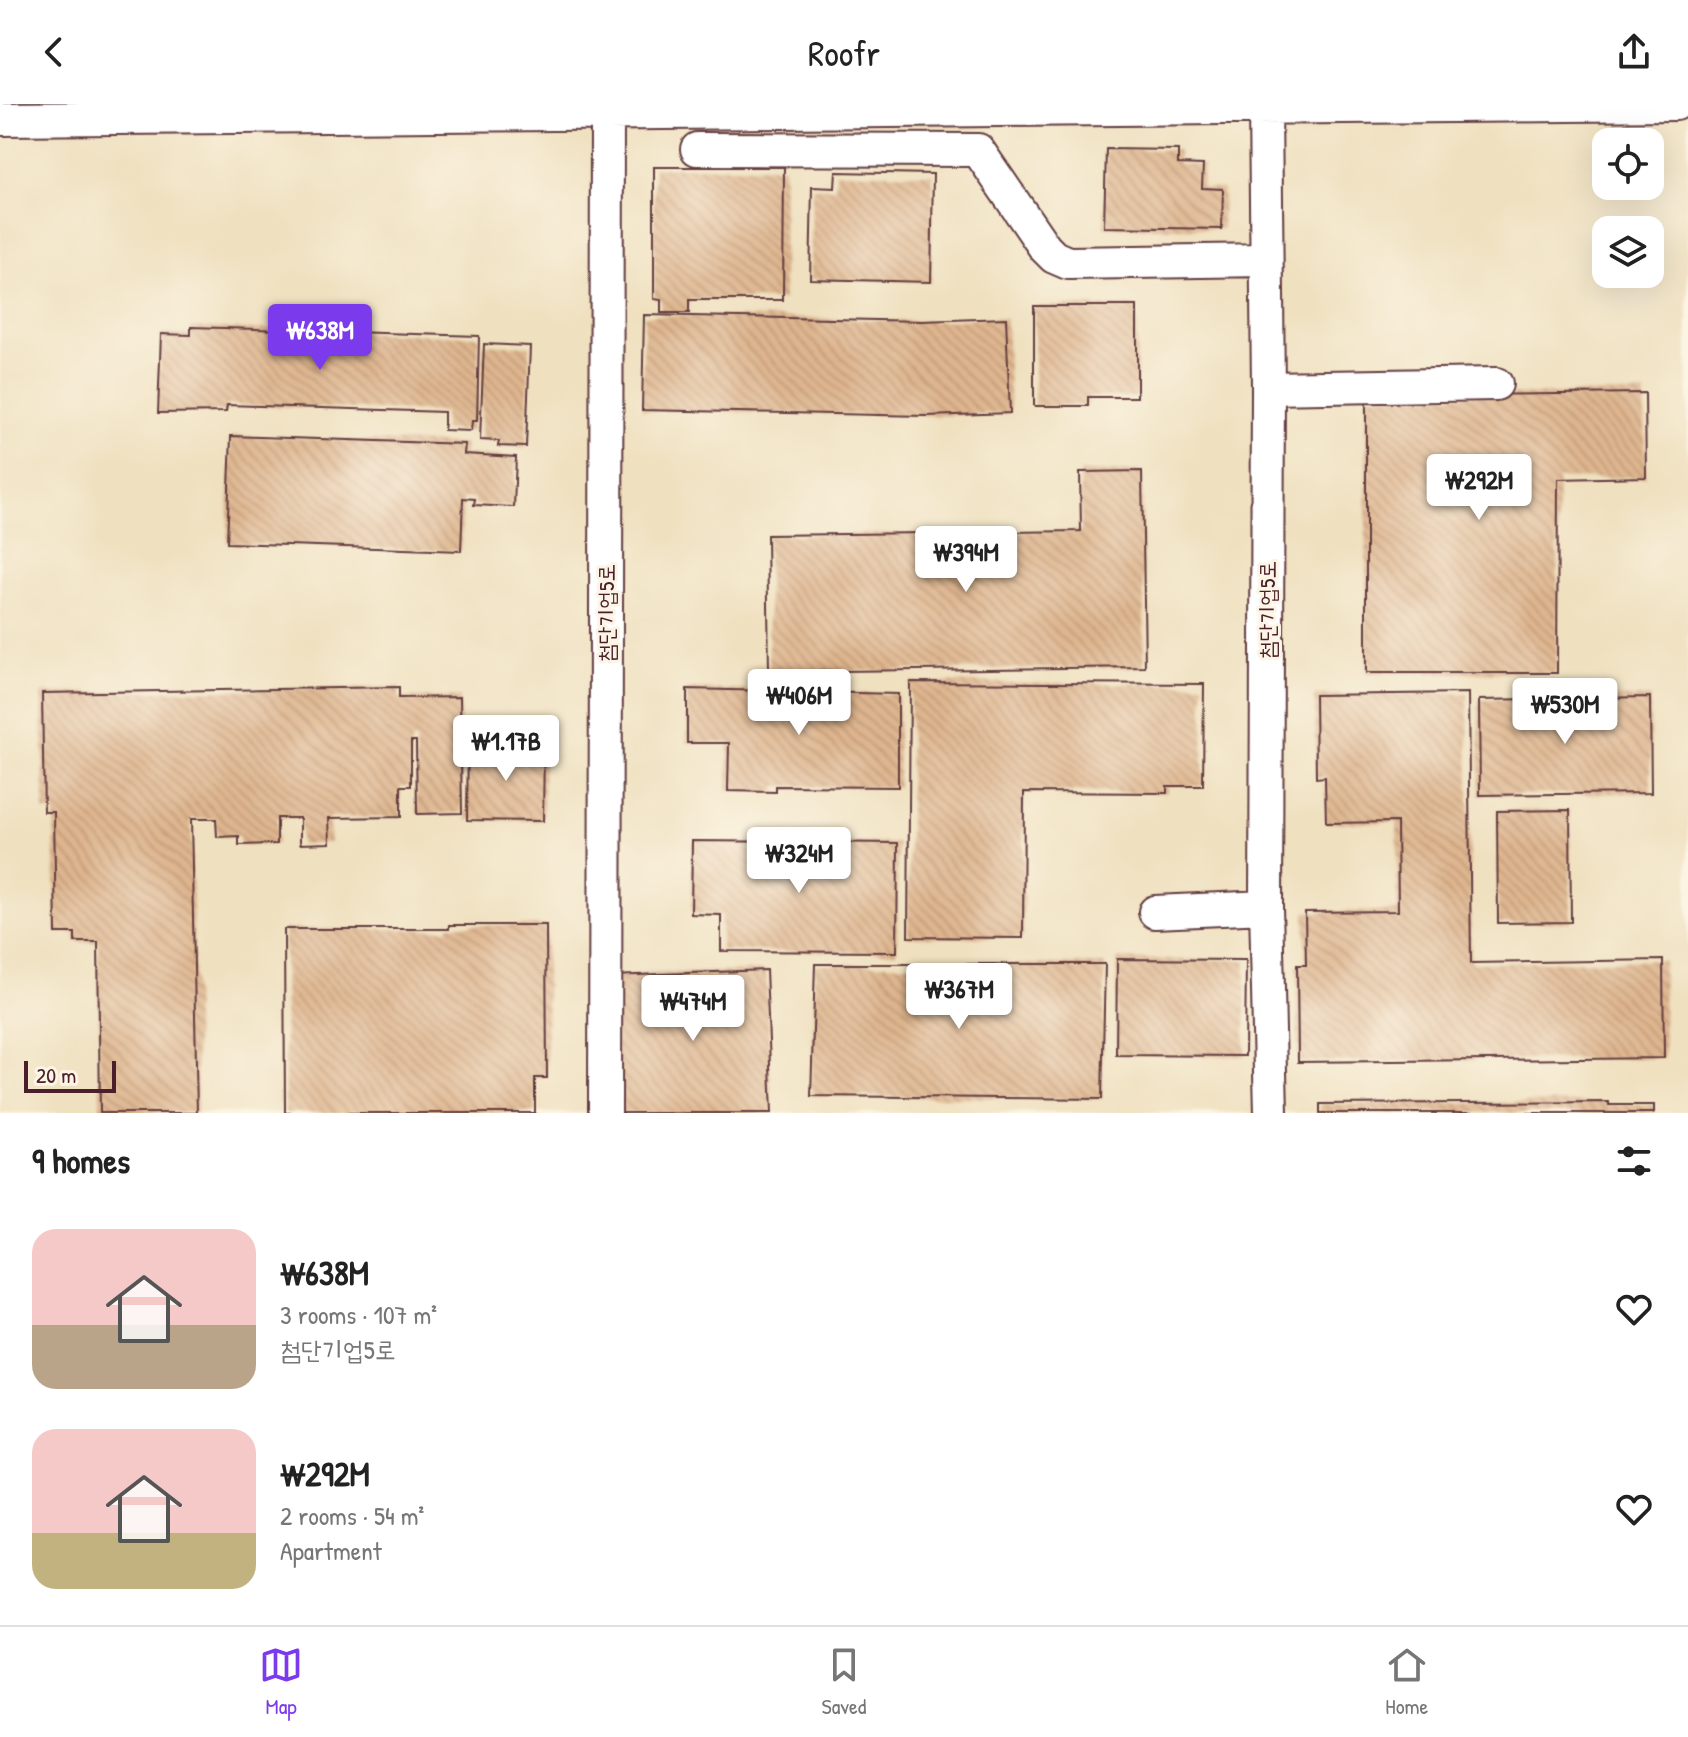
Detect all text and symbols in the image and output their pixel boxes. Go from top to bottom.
text: Roofr [808,28,880,77]
icon: back [32,30,76,74]
icon: share [1612,30,1656,74]
map controls [1592,128,1664,288]
button: locate [1592,128,1664,200]
button: layers [1592,216,1664,288]
pin: ₩638M [264,304,376,372]
text: ₩638M [286,312,354,347]
pin: ₩292M [1423,454,1535,522]
text: ₩292M [1445,462,1513,497]
pin: ₩394M [910,526,1022,594]
text: ₩394M [933,534,999,569]
street label: 첨단기업5로 [1252,561,1282,659]
street label: 첨단기업5로 [591,564,621,662]
pin: ₩406M [743,669,855,737]
text: ₩406M [766,677,832,712]
pin: ₩530M [1509,678,1621,746]
text: ₩530M [1530,686,1600,721]
pin: ₩1.17B [441,715,571,783]
text: ₩1.17B [471,723,541,758]
pin: ₩324M [743,827,855,895]
text: ₩324M [765,835,833,870]
pin: ₩367M [903,963,1015,1031]
text: ₩367M [924,971,994,1006]
pin: ₩474M [637,975,749,1043]
text: ₩474M [659,983,727,1018]
scale bar [24,1057,116,1093]
text: 20 m [36,1060,76,1090]
text: 9 homes [32,1138,130,1184]
icon: filters [1612,1139,1656,1183]
text: ₩638M [280,1250,369,1296]
icon: home [96,1261,192,1357]
icon: heart [1612,1287,1656,1331]
text: 3 rooms · 107 m² [280,1297,437,1332]
text: 첨단기업5로 [280,1332,396,1367]
text: ₩292M [280,1451,370,1497]
icon: home [96,1461,192,1557]
icon: heart [1612,1487,1656,1531]
text: 2 rooms · 54 m² [280,1498,424,1533]
text: Apartment [280,1533,382,1568]
tab: Map [259,1643,303,1721]
tab: Saved [822,1643,866,1721]
tab: Home [1385,1643,1429,1721]

